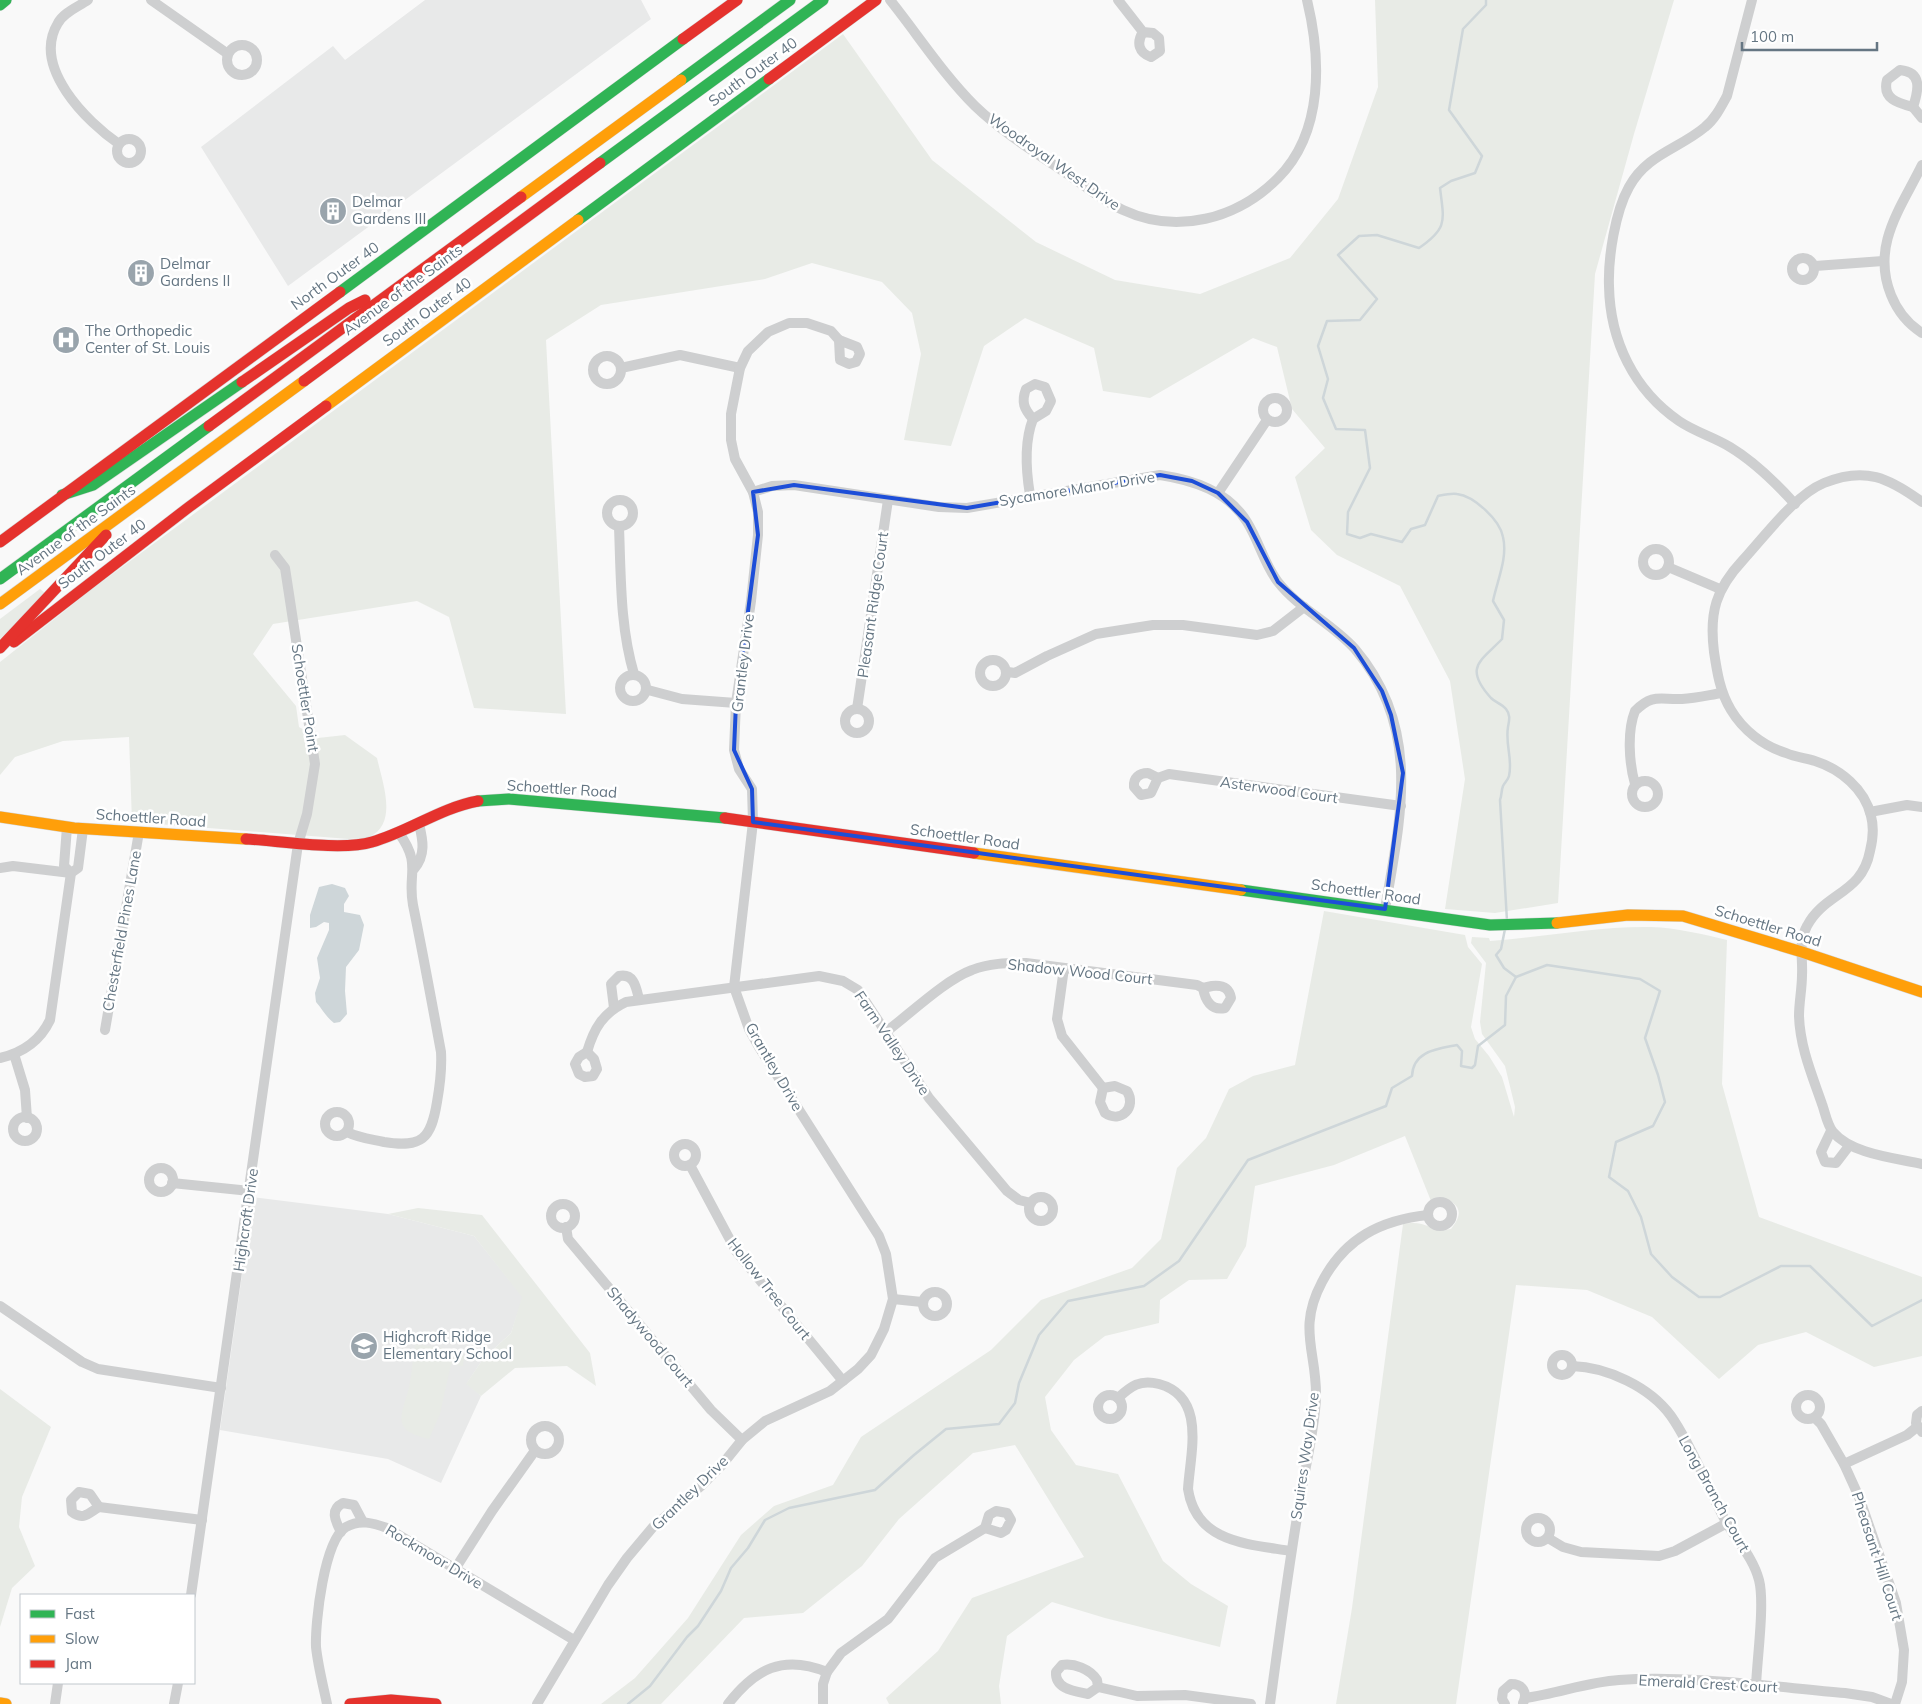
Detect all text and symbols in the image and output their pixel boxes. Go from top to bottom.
scale bar [1742,20,1877,52]
text: 100 m [1750,27,1794,46]
street label: South Outer 40 [704,33,801,110]
street label: Woodroyal West Drive [985,109,1124,214]
place label: Delmar Gardens III [352,192,426,228]
building icon: Delmar Gardens III [318,196,348,226]
street label: North Outer 40 [287,237,383,314]
street label: Avenue of the Saints [339,240,466,339]
place label: Delmar Gardens II [160,254,230,290]
building icon: Delmar Gardens II [126,258,156,288]
street label: South Outer 40 [378,273,475,350]
place label: The Orthopedic Center of St. Louis [85,321,210,357]
hospital icon: The Orthopedic Center of St. Louis [51,325,81,355]
street label: Sycamore Manor Drive [998,467,1156,510]
street label: Avenue of the Saints [12,480,139,579]
street label: South Outer 40 [54,514,150,593]
street label: Pleasant Ridge Court [853,531,892,679]
street label: Grantley Drive [727,613,758,713]
street label: Schoettler Point [288,642,323,753]
street label: Asterwood Court [1219,772,1339,807]
street label: Schoettler Road [506,775,618,802]
street label: Schoettler Road [95,804,207,831]
street label: Schoettler Road [909,819,1021,854]
street label: Chesterfield Pines Lane [98,849,145,1013]
street label: Schoettler Road [1310,874,1422,909]
street label: Schoettler Road [1713,900,1824,951]
street label: Shadow Wood Court [1007,954,1153,989]
street label: Farm Valley Drive [851,987,934,1098]
street label: Grantley Drive [741,1019,807,1114]
street label: Highcroft Drive [229,1167,262,1273]
street label: Hollow Tree Court [724,1234,815,1343]
street label: Shadywood Court [603,1283,698,1391]
place label: Highcroft Ridge Elementary School [383,1327,512,1363]
school or university icon: Highcroft Ridge Elementary School [349,1331,379,1361]
street label: Squires Way Drive [1286,1391,1323,1521]
street label: Long Branch Court [1675,1432,1754,1555]
street label: Grantley Drive [647,1451,732,1534]
street label: Pheasant Hill Court [1848,1489,1907,1623]
street label: Rockmoor Drive [382,1520,486,1593]
legend [20,1594,195,1684]
text: Fast [65,1604,95,1623]
text: Slow [65,1629,99,1648]
text: Jam [65,1654,92,1673]
street label: Emerald Crest Court [1638,1670,1778,1697]

